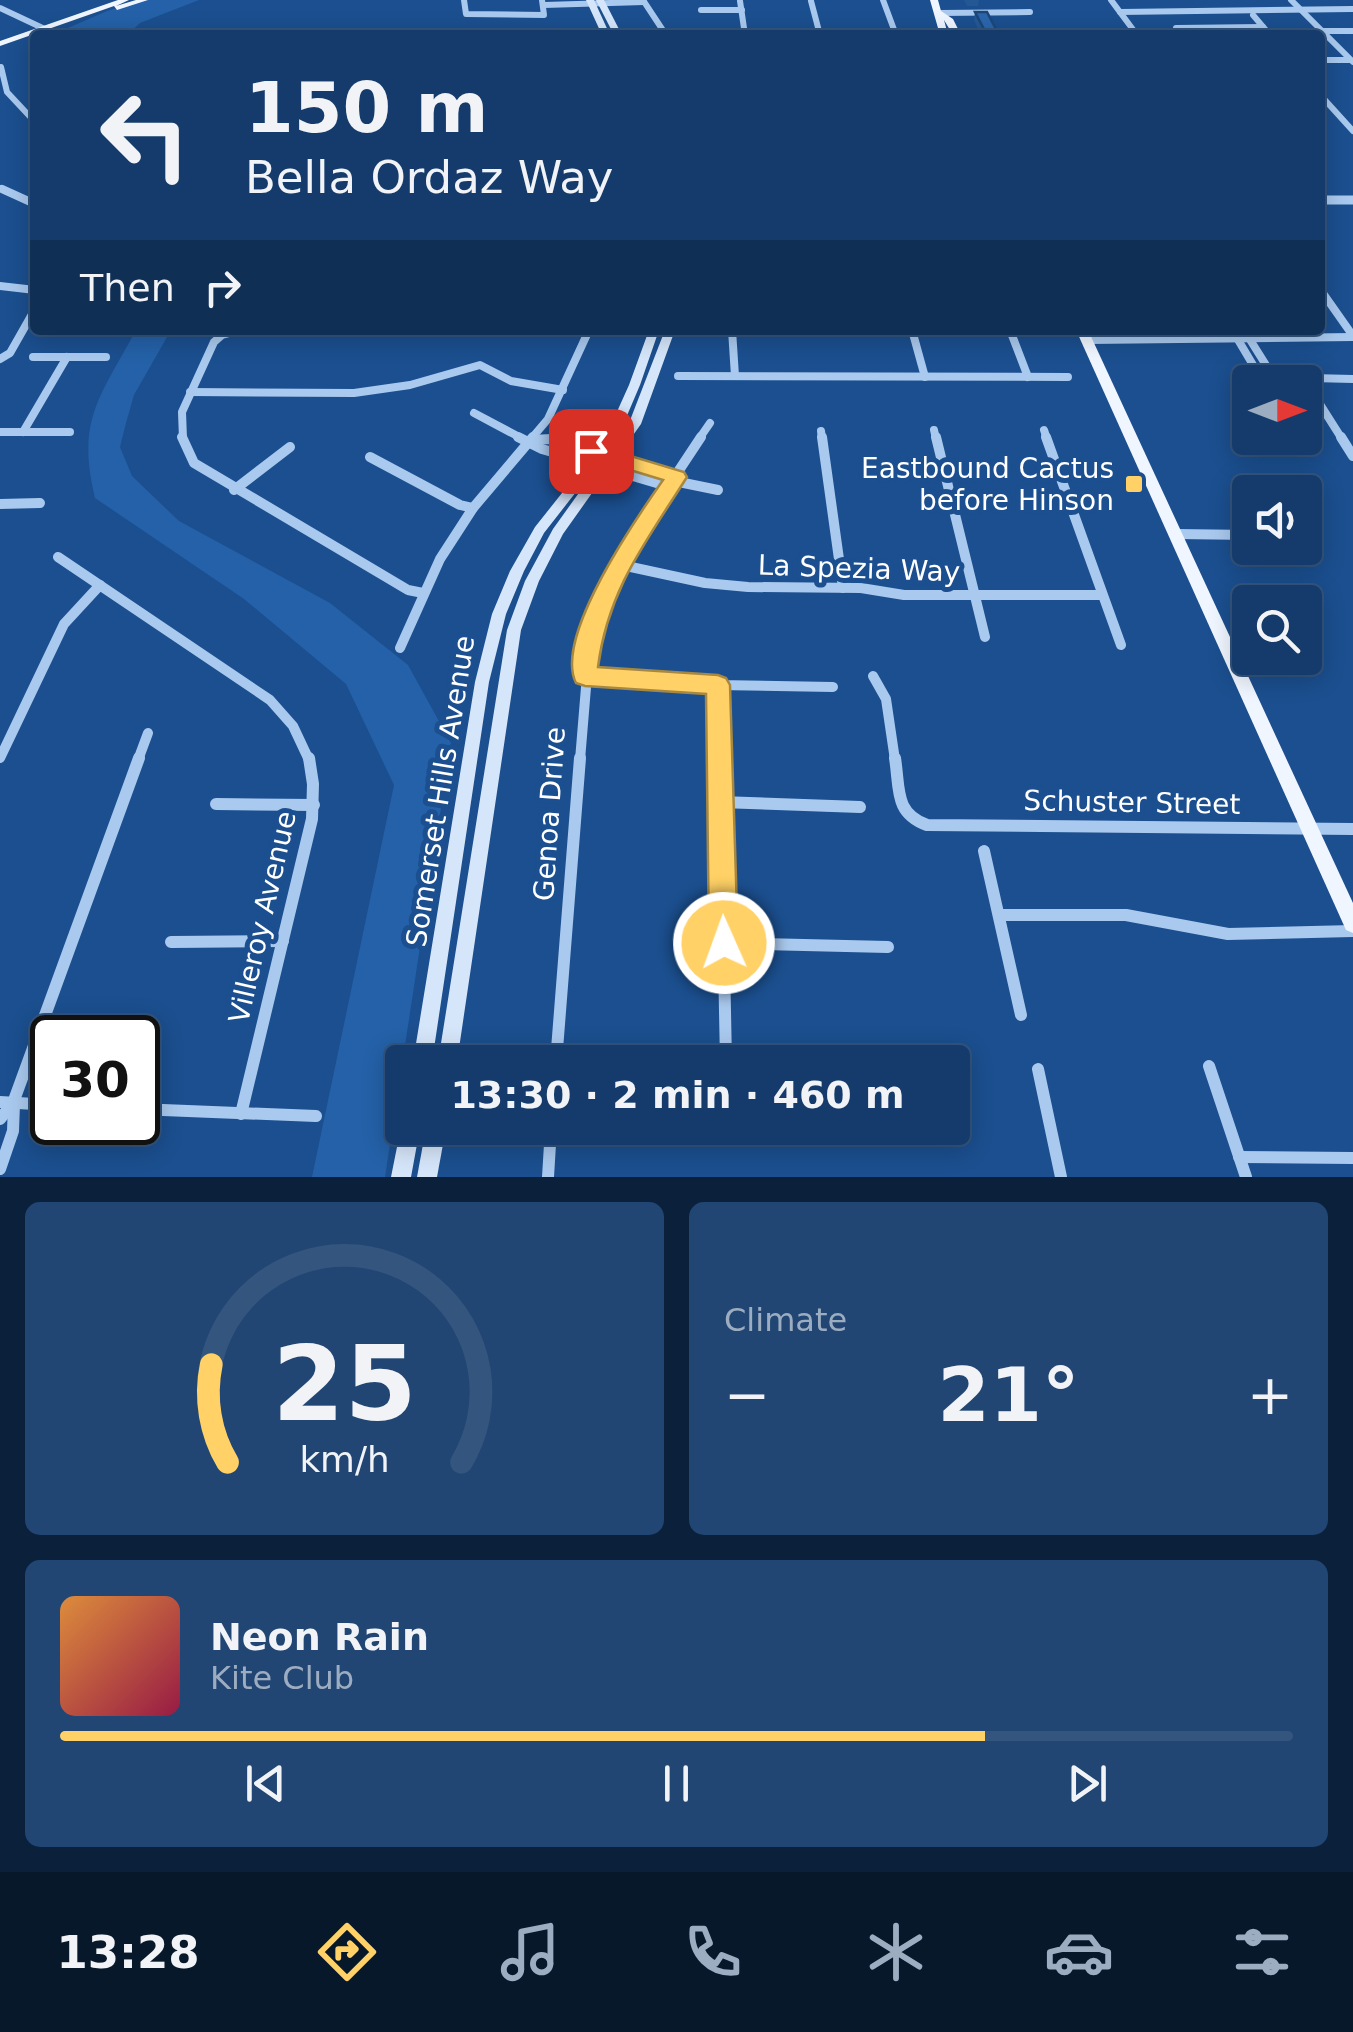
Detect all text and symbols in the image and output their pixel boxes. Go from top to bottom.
text: 150 m [245,67,488,149]
icon: left [80,70,210,200]
text: Bella Ordaz Way [245,151,613,204]
icon: right [195,260,250,315]
text: Then [80,266,175,310]
north arrow [1232,365,1322,455]
map controls [1232,365,1322,675]
pin [549,409,634,494]
icon: arrive [564,424,619,479]
place label: Eastbound Cactus before Hinson [861,452,1114,517]
marker: Eastbound Cactus before Hinson [1123,473,1145,495]
button: sound [1232,475,1322,565]
street label: La Spezia Way [757,548,961,589]
button: search [1232,585,1322,675]
street label: Somerset Hills Avenue [400,633,481,949]
street label: Genoa Drive [527,726,572,902]
street label: Schuster Street [1023,784,1241,821]
street label: Villeroy Avenue [222,808,303,1026]
position arrow [672,891,776,995]
speed limit sign: 30 [30,1015,160,1145]
text: 13:30 · 2 min · 460 m [450,1073,905,1117]
text: Climate [724,1301,847,1339]
text: 25 [272,1323,417,1445]
text: 21° [938,1351,1079,1439]
text: − [724,1363,770,1427]
text: + [1247,1363,1293,1427]
text: km/h [299,1439,390,1480]
text: Neon Rain [210,1615,429,1659]
text: Kite Club [210,1659,354,1697]
icon: previous [238,1756,293,1811]
icon: pause [649,1756,704,1811]
icon: next [1060,1756,1115,1811]
icon: directions [312,1917,382,1987]
icon: music [495,1917,565,1987]
icon: phone [678,1917,748,1987]
icon: climate [861,1917,931,1987]
icon: car [1044,1917,1114,1987]
icon: filters [1227,1917,1297,1987]
text: 13:28 [56,1926,200,1979]

